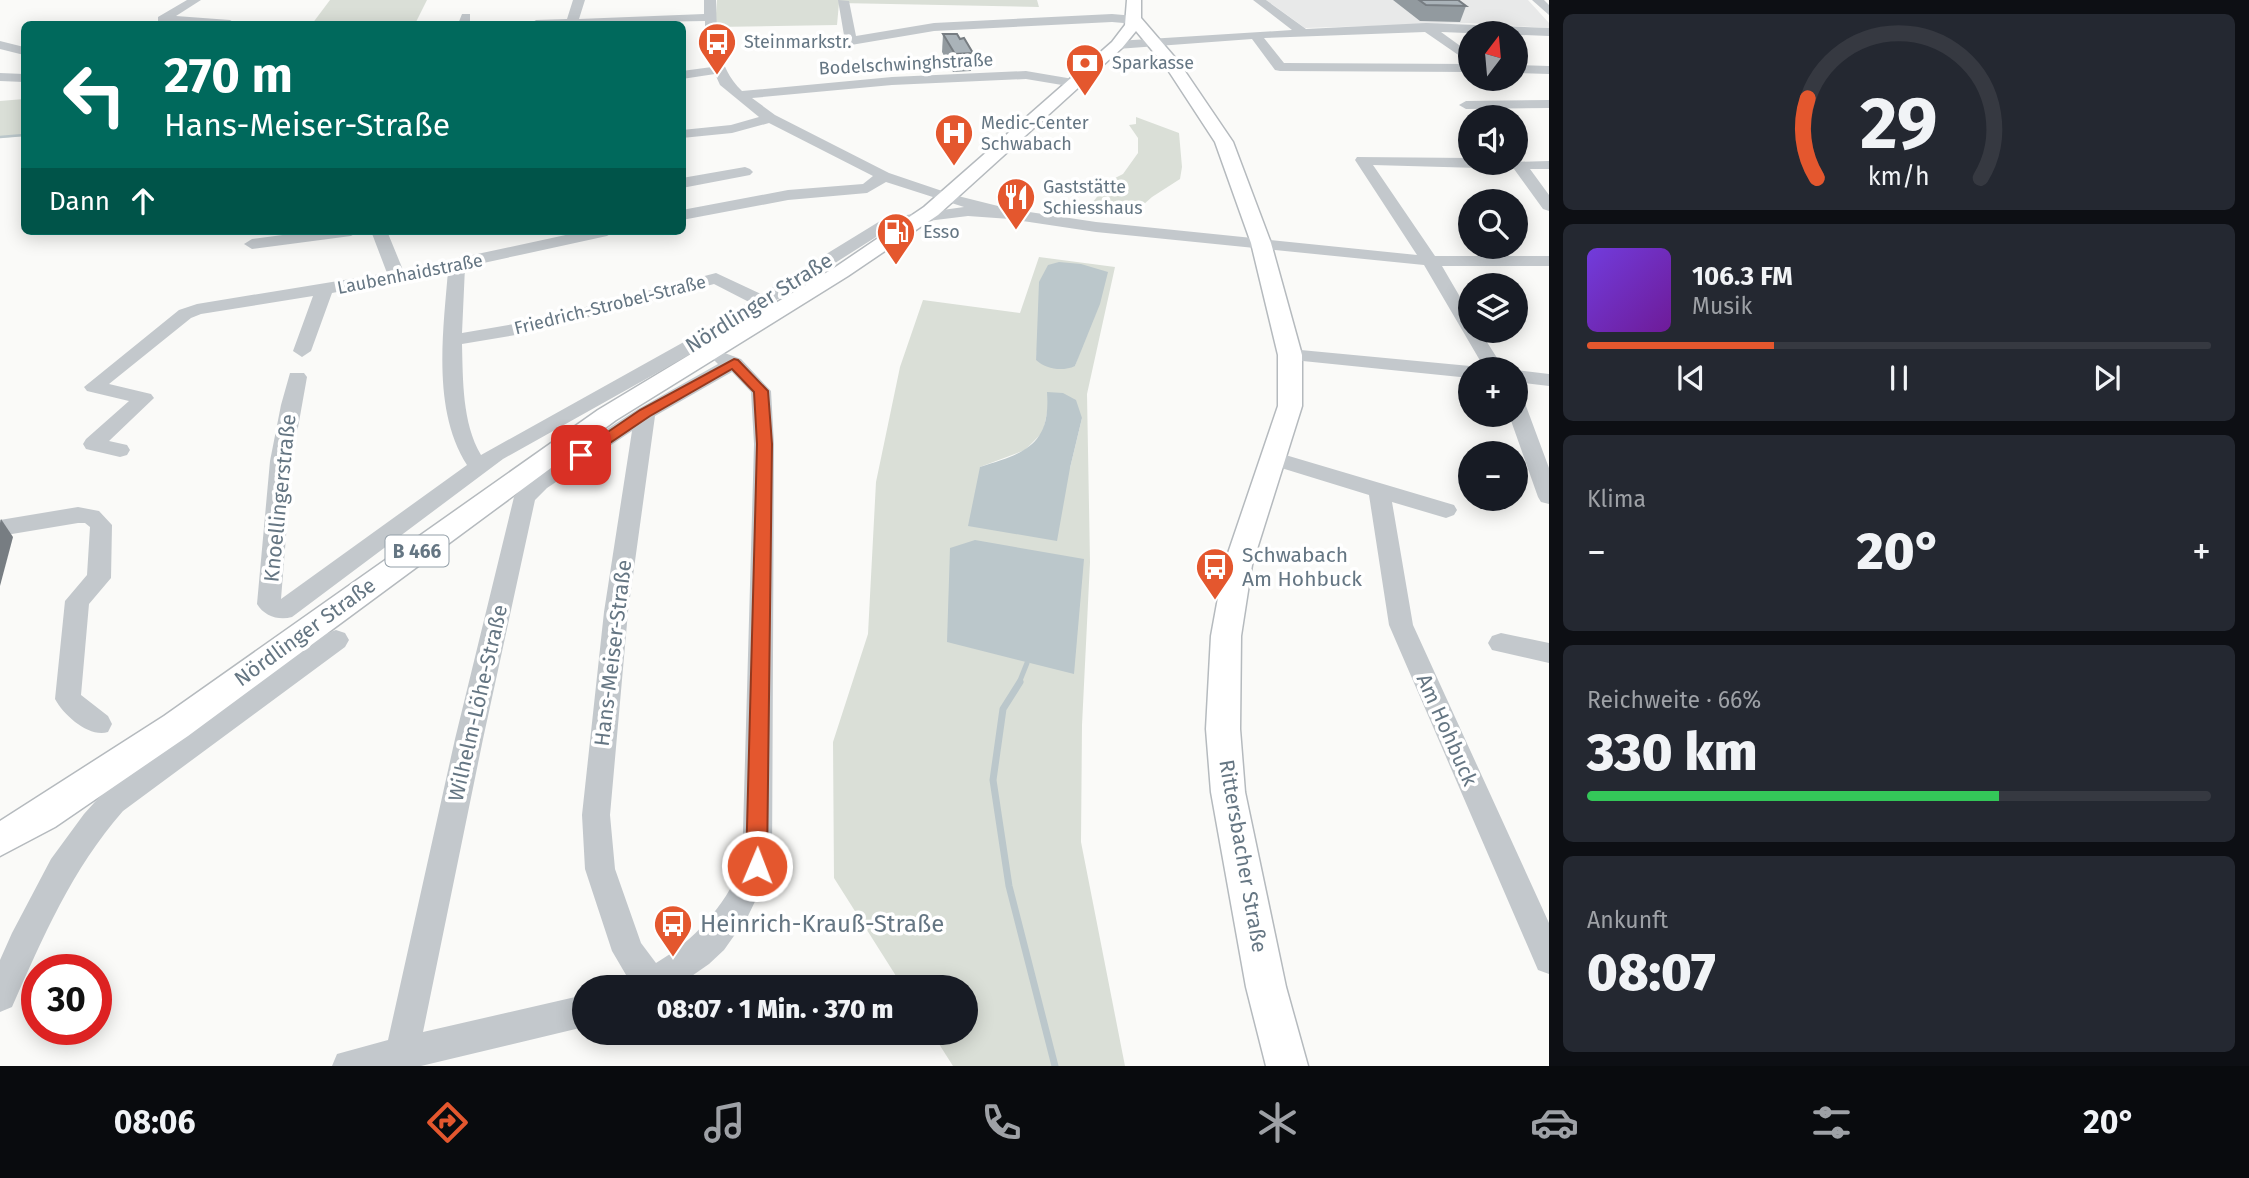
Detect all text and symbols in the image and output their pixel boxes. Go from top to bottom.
bus stop icon: Steinmarkstr. [696,21,738,76]
north arrow [1458,21,1528,91]
map controls [1458,21,1528,511]
place label: Steinmarkstr. [744,31,852,53]
bank icon: Sparkasse [1064,42,1106,97]
text: 270 m [164,46,293,105]
street label: Bodelschwinghstraße [818,48,994,80]
icon: left [49,49,140,140]
place label: Sparkasse [1112,52,1194,74]
text: 29 [1860,81,1938,168]
button: sound [1458,105,1528,175]
text: Hans-Meiser-Straße [164,106,450,144]
hospital icon: Medic-Center Schwabach [933,112,975,167]
place label: Medic-Center Schwabach [981,112,1089,155]
text: km/h [1868,162,1930,192]
restaurant icon: Gaststätte Schiesshaus [995,176,1037,231]
place label: Gaststätte Schiesshaus [1043,176,1143,219]
icon: ahead [124,182,162,220]
text: Dann [49,186,110,217]
button: search [1458,189,1528,259]
fuel station icon: Esso [875,211,917,266]
place label: Esso [923,221,960,243]
street label: Nördlinger Straße [681,247,837,359]
street label: Laubenhaidstraße [335,249,485,299]
text: 106.3 FM [1692,261,1793,292]
street label: Friedrich-Strobel-Straße [512,271,708,339]
button: layers [1458,273,1528,343]
text: Musik [1692,292,1752,320]
button: + [1458,357,1528,427]
icon: previous [1672,359,1710,397]
icon: pause [1880,359,1918,397]
icon: next [2088,359,2126,397]
street label: Knoellingerstraße [258,413,302,583]
pin [551,425,611,485]
icon: arrive [562,436,600,474]
button: − [1458,441,1528,511]
text: Klima [1587,485,1646,513]
text: 20° [1856,520,1942,583]
text: − [1587,529,1606,575]
text: + [2192,529,2211,575]
road number: B 466 [386,536,448,566]
place label: Schwabach Am Hohbuck [1242,542,1362,592]
bus stop icon: Schwabach Am Hohbuck [1194,546,1236,601]
street label: Hans-Meiser-Straße [589,558,637,748]
street label: Nördlinger Straße [229,572,381,692]
street label: Wilhelm-Löhe-Straße [443,602,513,804]
street label: Am Hohbuck [1411,670,1483,790]
text: Reichweite · 66% [1587,686,1761,714]
text: 330 km [1587,721,1758,784]
street label: Rittersbacher Straße [1213,758,1273,954]
position arrow [720,829,794,903]
bus stop icon: Heinrich-Krauß-Straße [652,903,694,958]
text: Ankunft [1587,906,1668,934]
place label: Heinrich-Krauß-Straße [700,910,944,938]
text: 08:07 [1587,941,1716,1004]
speed limit sign: 30 [21,954,112,1045]
text: 08:07 · 1 Min. · 370 m [657,994,893,1025]
icon: directions [423,1098,472,1147]
icon: music [700,1098,749,1147]
icon: phone [977,1098,1026,1147]
icon: climate [1253,1098,1302,1147]
icon: car [1530,1098,1579,1147]
icon: filters [1807,1098,1856,1147]
text: 08:06 [114,1103,196,1141]
text: 20° [2083,1103,2135,1141]

